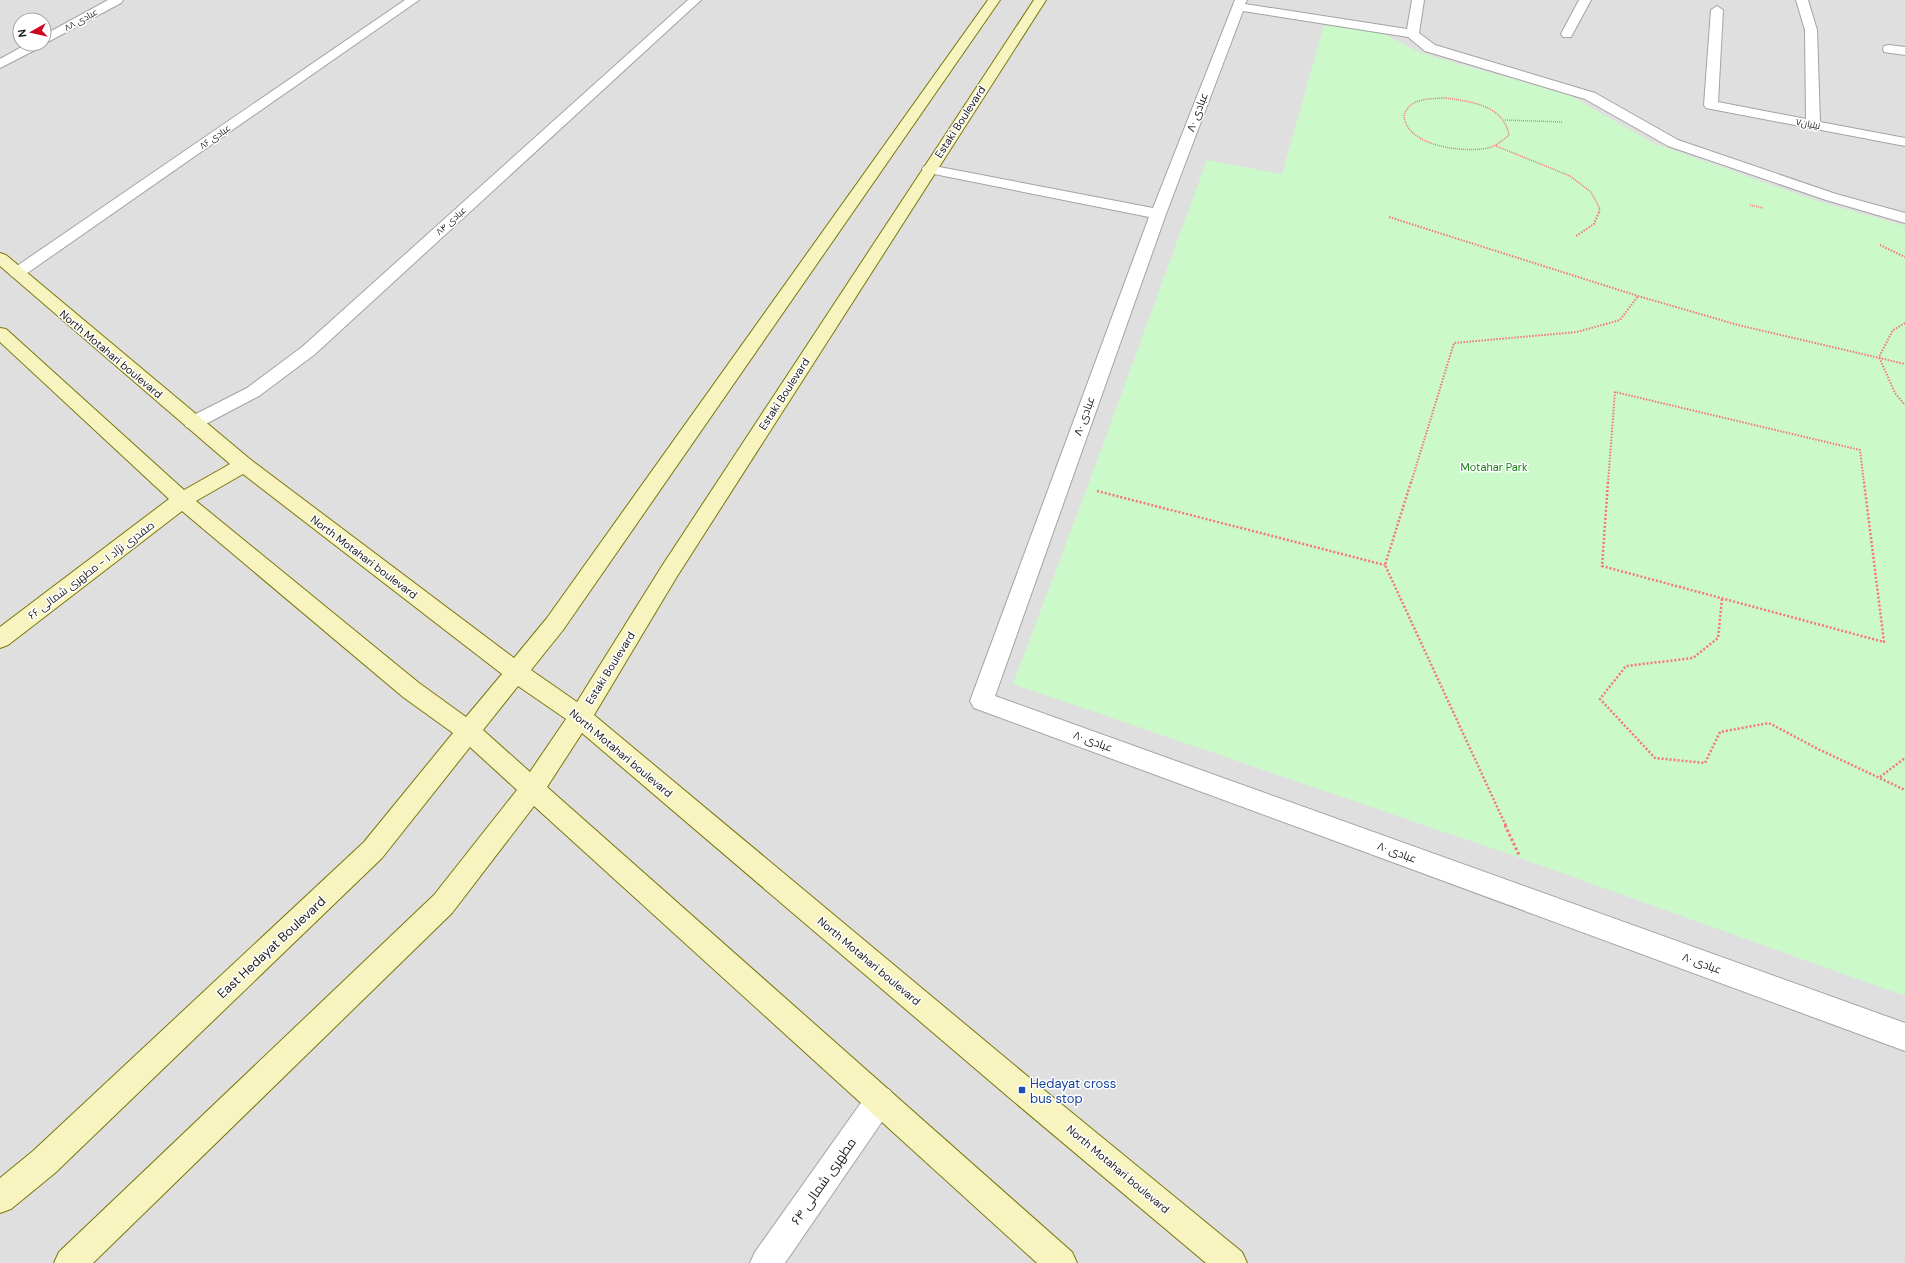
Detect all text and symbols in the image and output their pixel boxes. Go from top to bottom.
street label: عبادی ۸۸ [62,6,100,34]
north arrow [12,12,52,52]
text: N [15,28,30,38]
street label: Estaki Boulevard [931,83,989,161]
street label: عبادی ۸۰ [1183,90,1211,134]
street label: نیلیان۷ [1795,116,1821,132]
street label: عبادی ۸۶ [197,122,233,152]
street label: عبادی ۸۴ [433,204,469,238]
street label: North Motahari boulevard [57,307,165,401]
street label: Estaki Boulevard [755,355,813,433]
street label: عبادی ۸۰ [1070,394,1098,438]
park label: Motahar Park [1461,460,1528,474]
street label: North Motahari boulevard [308,512,420,602]
street label: صفدری نژاد ۱ - مطهری شمالی ۶۶ [25,518,157,622]
street label: Estaki Boulevard [582,629,638,707]
street label: North Motahari boulevard [567,706,675,800]
street label: عبادی ۸۰ [1071,727,1115,755]
street label: عبادی ۸۰ [1375,838,1419,866]
street label: East Hedayat Boulevard [214,893,329,1002]
street label: North Motahari boulevard [815,914,923,1008]
street label: عبادی ۸۰ [1680,949,1724,977]
place label: Hedayat cross bus stop [1030,1075,1116,1107]
marker: Hedayat cross bus stop [1017,1085,1027,1095]
street label: North Motahari boulevard [1064,1122,1172,1216]
street label: مطهری شمالی ۶۴ [787,1134,860,1228]

